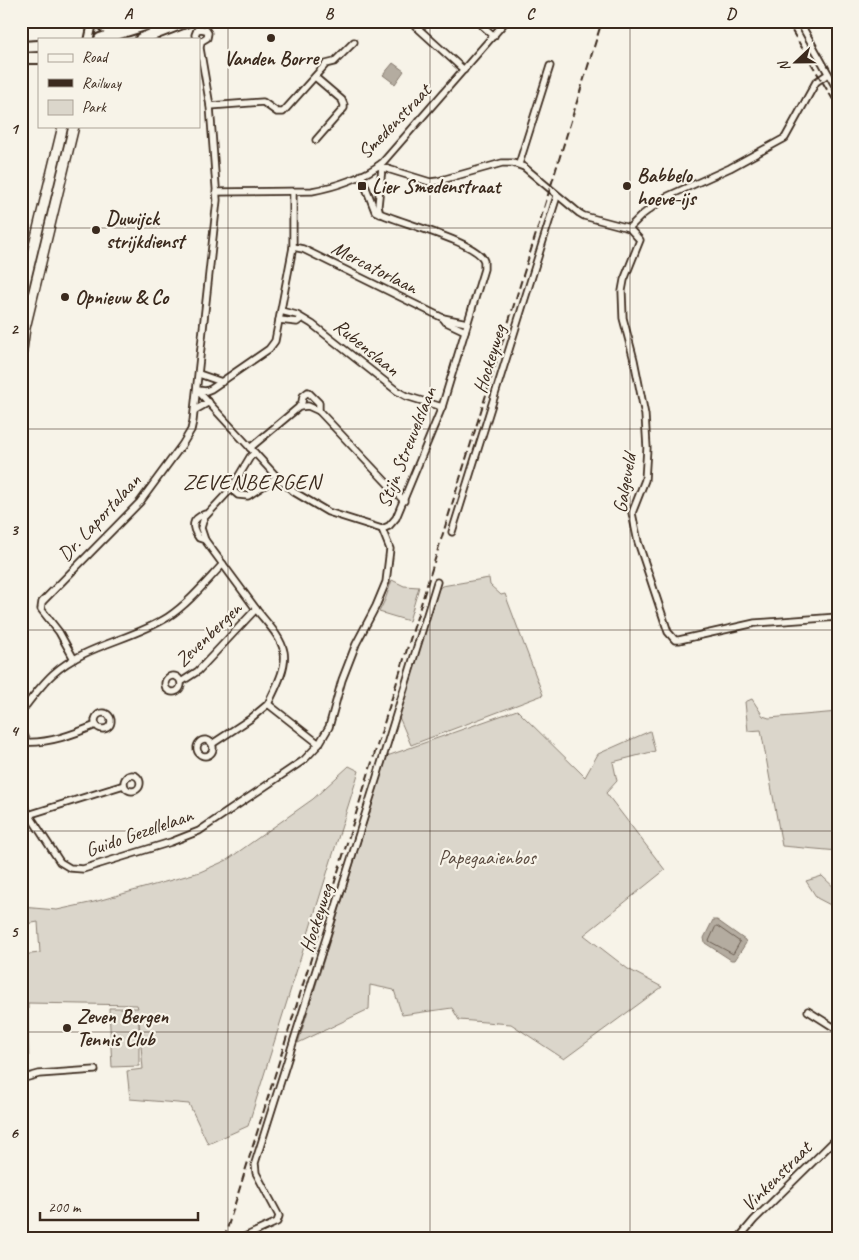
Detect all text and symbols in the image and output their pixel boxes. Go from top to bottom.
text: A [124,4,134,24]
text: B [325,4,335,24]
text: C [526,4,536,24]
text: D [726,4,737,24]
marker: Vanden Borre [265,32,277,44]
legend [38,38,200,128]
north arrow [772,38,822,88]
place label: Vanden Borre [224,46,321,71]
text: Road [82,48,109,67]
text: N [774,57,794,74]
text: Railway [82,74,123,93]
street label: Smedenstraat [352,77,438,164]
text: Park [82,98,107,117]
text: 1 [10,119,19,139]
place label: Babbelo hoeve-ijs [637,163,697,211]
place label: Lier Smedenstraat [372,174,502,199]
marker: Lier Smedenstraat [356,180,368,192]
marker: Babbelo hoeve-ijs [621,180,633,192]
place label: Duwijck strijkdienst [106,206,187,254]
marker: Duwijck strijkdienst [90,224,102,236]
street label: Mercatorlaan [328,235,423,300]
place label: Opnieuw & Co [75,285,170,310]
marker: Opnieuw & Co [59,291,71,303]
street label: Rubenslaan [329,313,406,382]
text: 2 [10,319,19,339]
street label: Hockeyweg [467,320,512,396]
street label: Stijn Streuvelslaan [371,382,442,511]
street label: Galgeveld [607,448,643,515]
street label: Dr. Laportalaan [52,468,147,566]
district label: ZEVENBERGEN [183,468,324,496]
text: 3 [10,520,19,540]
street label: Zevenbergen [170,596,248,672]
text: 4 [10,721,19,741]
street label: Guido Gezellelaan [82,802,197,863]
park label: Papegaaienbos [438,845,538,870]
street label: Hockeyweg [294,879,340,955]
text: 5 [11,922,20,942]
place label: Zeven Bergen Tennis Club [77,1004,169,1052]
marker: Zeven Bergen Tennis Club [61,1022,73,1034]
text: 6 [10,1123,19,1143]
street label: Vinkenstraat [736,1134,819,1217]
scale bar [40,1190,198,1222]
text: 200 m [48,1198,82,1217]

